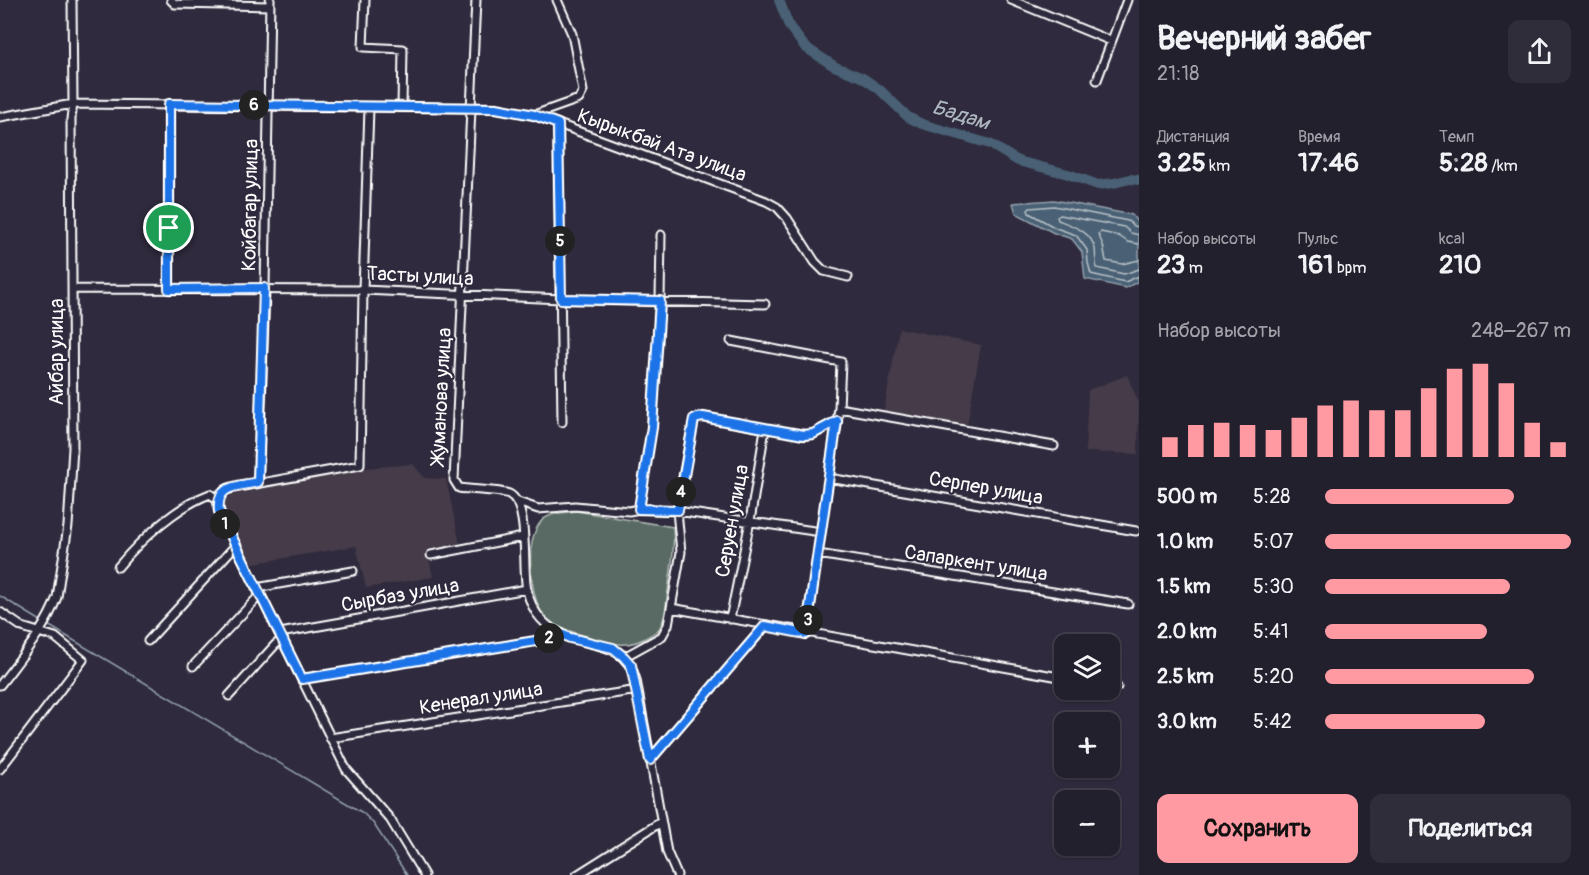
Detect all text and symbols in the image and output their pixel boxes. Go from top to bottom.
text: Вечерний забег [1157,18,1371,59]
button: share [1508,20,1571,83]
text: 21:18 [1157,61,1199,86]
pin: 6 [239,90,269,120]
water label: Бадам [929,94,995,137]
text: 6 [249,95,259,115]
street label: Кырыкбай Ата улица [574,103,750,187]
text: Дистанция [1157,127,1230,147]
text: Время [1298,127,1341,147]
text: Темп [1439,127,1474,147]
street label: Койбагар улица [236,139,264,271]
text: 3.25 [1157,147,1206,179]
text: 17:46 [1298,147,1359,179]
text: 5:28 [1439,147,1488,179]
text: km [1206,156,1230,176]
text: /km [1488,156,1518,176]
pin [143,202,194,253]
icon: arrive [152,211,185,244]
pin: 5 [545,226,575,256]
text: Набор высоты [1157,229,1256,249]
text: Пульс [1298,229,1338,249]
text: kcal [1439,229,1465,249]
text: 5 [556,231,564,251]
text: 23 [1157,249,1185,281]
text: 161 [1298,249,1333,281]
text: 210 [1439,249,1481,281]
text: m [1185,258,1203,278]
text: bpm [1333,258,1367,278]
street label: Тасты улица [366,261,474,291]
street label: Айбар улица [44,299,69,405]
text: Набор высоты [1157,318,1281,343]
text: 248–267 m [1471,318,1571,343]
street label: Жуманова улица [425,327,457,468]
street label: Серуен улица [710,463,754,579]
street label: Серпер улица [927,466,1045,510]
pin: 4 [666,477,696,507]
text: 4 [676,482,686,502]
text: 500 m [1157,484,1217,509]
text: 5:28 [1253,484,1290,509]
pin: 1 [210,509,240,539]
text: 1 [222,514,228,534]
text: 1.0 km [1157,529,1213,554]
text: 5:07 [1253,529,1293,554]
street label: Сапаркент улица [902,539,1050,587]
street label: Сырбаз улица [339,572,461,618]
text: 1.5 km [1157,574,1210,599]
text: 5:30 [1253,574,1294,599]
pin: 3 [793,605,823,635]
text: 3 [804,610,812,630]
text: 2.0 km [1157,619,1217,644]
text: 5:41 [1253,619,1289,644]
pin: 2 [534,623,564,653]
text: 2 [545,628,553,648]
map controls [1054,634,1120,856]
button: layers [1054,634,1120,700]
text: 2.5 km [1157,664,1214,689]
text: 5:20 [1253,664,1294,689]
street label: Кенерал улица [418,676,544,720]
text: 3.0 km [1157,709,1217,734]
text: 5:42 [1253,709,1292,734]
button: + [1054,712,1120,778]
button: − [1054,790,1120,856]
button: Сохранить [1157,794,1358,863]
button: Поделиться [1370,794,1571,863]

